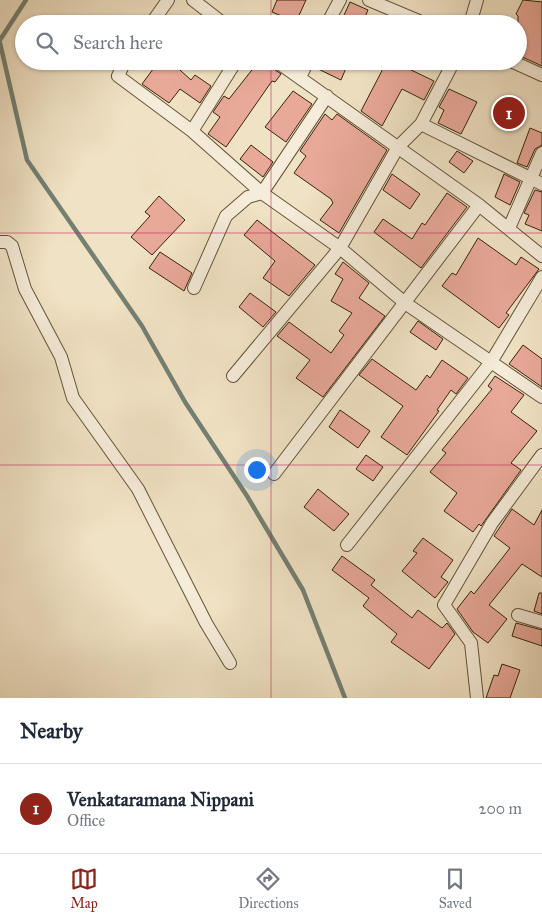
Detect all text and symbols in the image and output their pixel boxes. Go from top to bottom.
search box [15,15,527,70]
icon: search [33,29,61,57]
text: Search here [73,31,163,54]
pin: 1 [493,94,525,132]
your location [244,457,270,483]
text: Nearby [20,718,83,744]
text: Venkataramana Nippani [67,788,254,811]
text: 1 [33,799,39,818]
text: 200 m [479,799,522,818]
text: Office [67,811,105,830]
tab: Map [70,865,98,912]
tab: Directions [238,865,299,912]
tab: Saved [439,865,472,912]

